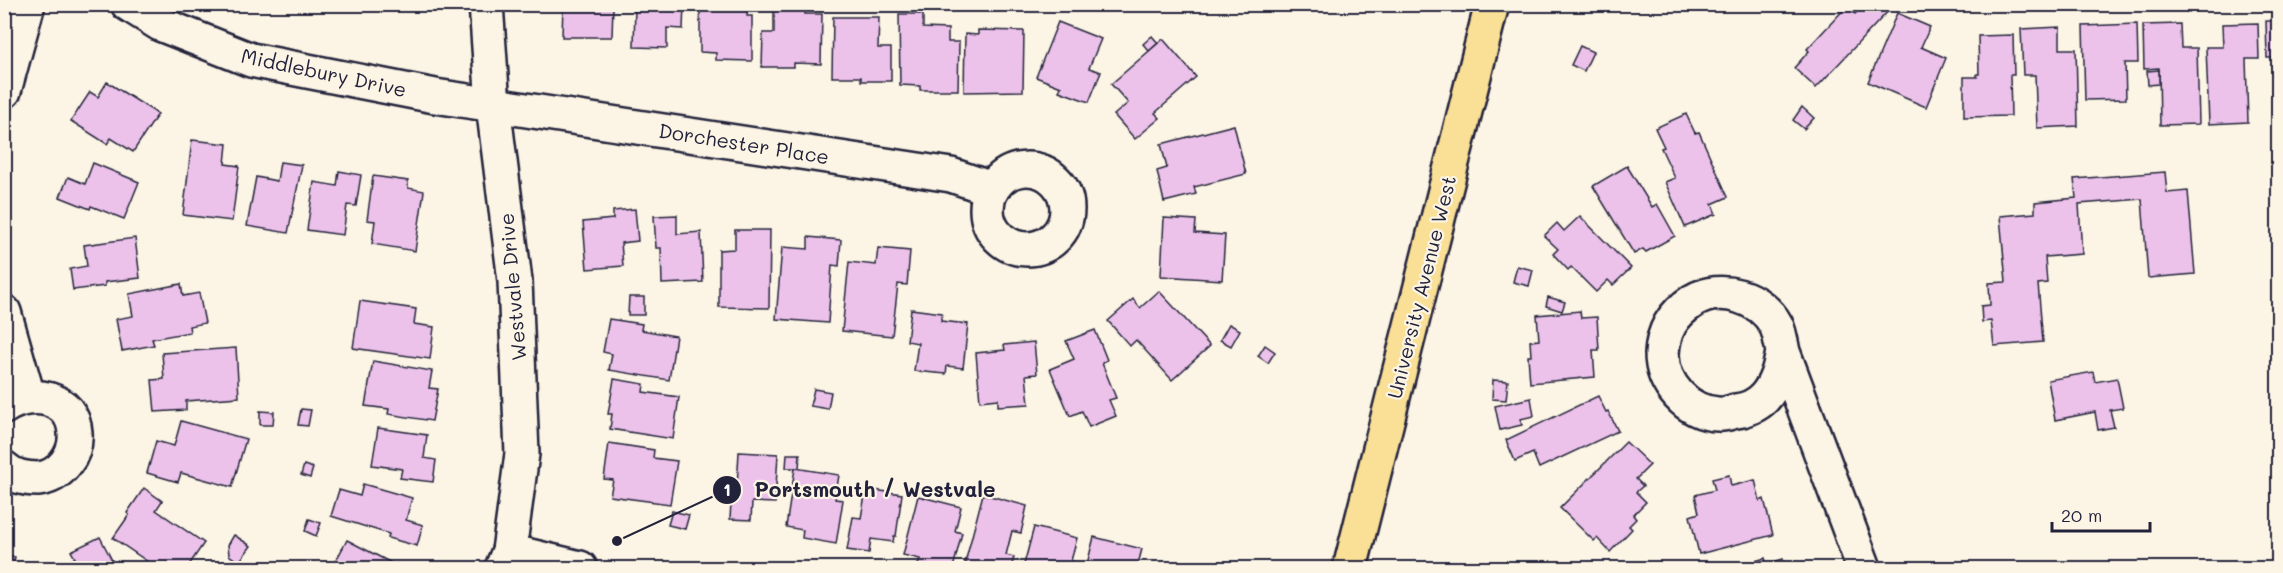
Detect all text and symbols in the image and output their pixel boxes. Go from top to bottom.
street label: Middlebury Drive [239,42,409,102]
street label: Dorchester Place [657,117,831,169]
street label: University Avenue West [1381,173,1461,401]
street label: Westvale Drive [493,212,531,362]
callout: Portsmouth / Westvale [712,470,1007,509]
text: Portsmouth / Westvale [754,475,996,502]
text: 1 [723,477,731,501]
scale bar [2052,495,2150,533]
text: 20 m [2061,503,2102,527]

